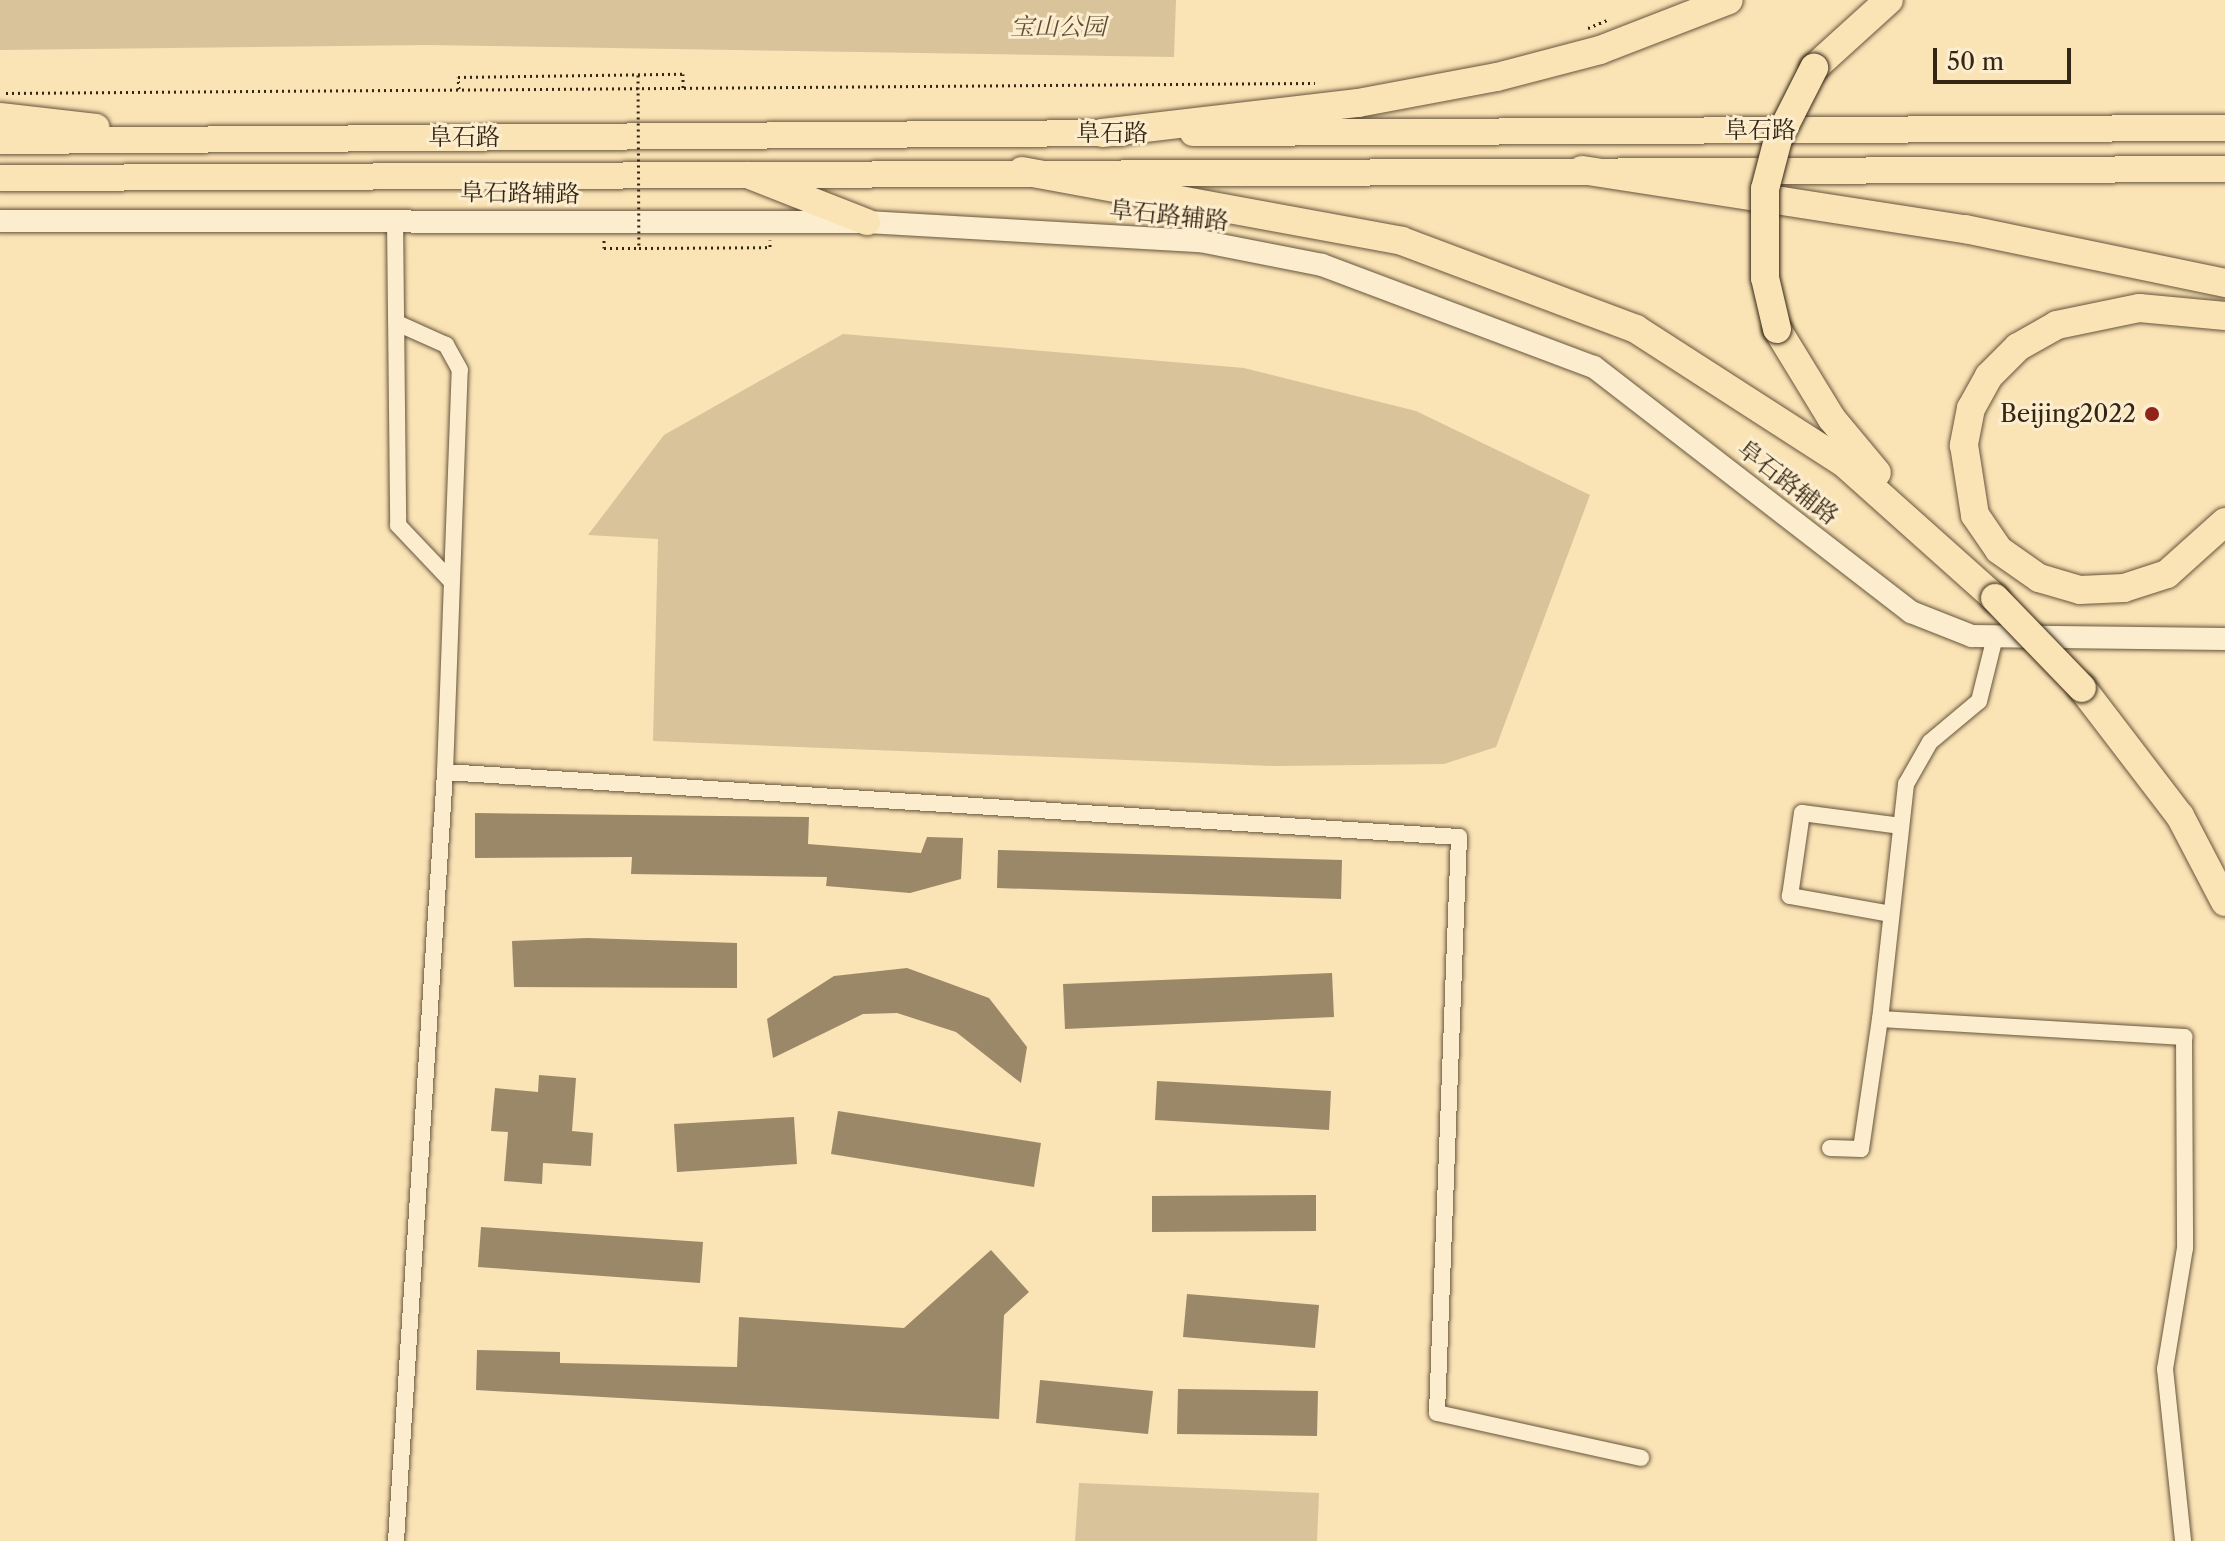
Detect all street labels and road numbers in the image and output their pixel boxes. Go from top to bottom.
street label: 阜石路 [1724,116,1796,144]
street label: 阜石路 [1076,119,1148,147]
street label: 阜石路 [428,123,500,151]
street label: 阜石路辅路 [460,178,580,208]
street label: 阜石路辅路 [1108,194,1230,236]
street label: 阜石路辅路 [1732,434,1844,530]

